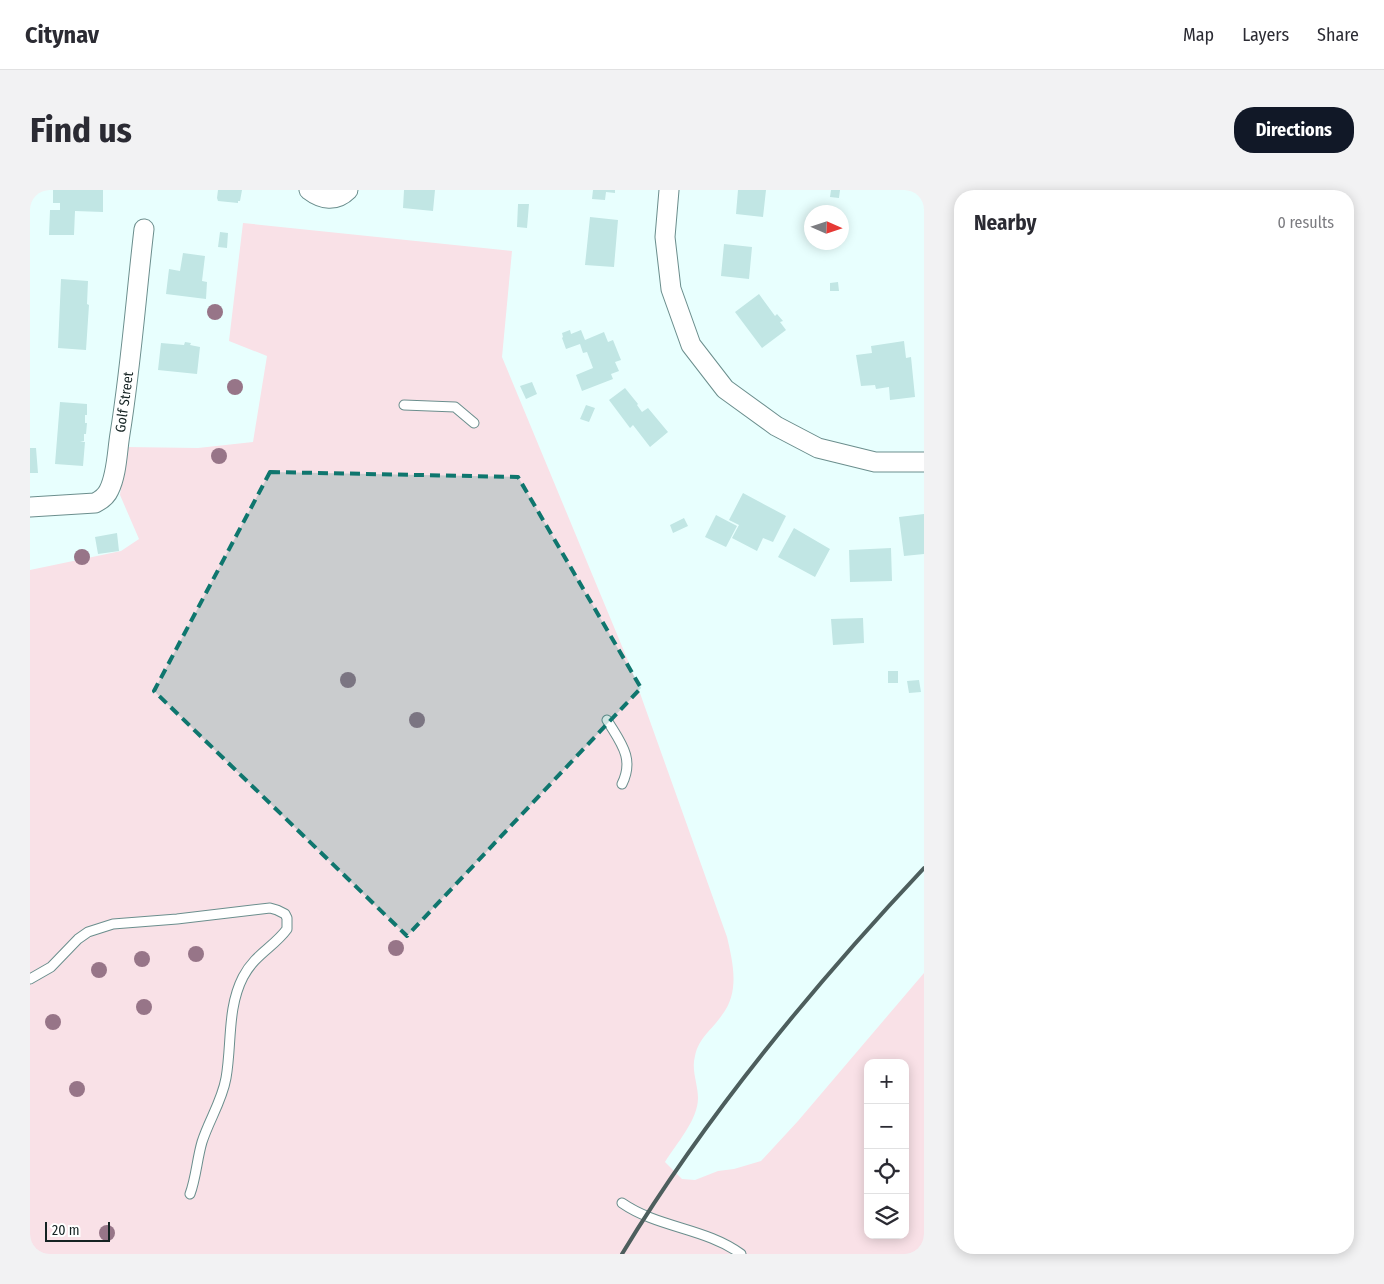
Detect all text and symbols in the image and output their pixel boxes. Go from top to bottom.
text: Citynav [25,21,99,49]
text: Map [1183,24,1214,46]
text: Layers [1242,24,1289,46]
text: Share [1317,24,1359,46]
button: Directions [1234,107,1354,153]
text: Find us [30,109,132,151]
north arrow [804,205,849,250]
text: Nearby [974,210,1036,236]
text: 0 results [1277,213,1334,232]
street label: Golf Street [112,370,137,434]
map controls [864,1059,909,1239]
button: + [864,1059,909,1104]
button: − [864,1104,909,1149]
button: locate [864,1149,909,1194]
button: layers [864,1194,909,1239]
scale bar [45,1219,110,1242]
text: 20 m [52,1222,80,1239]

